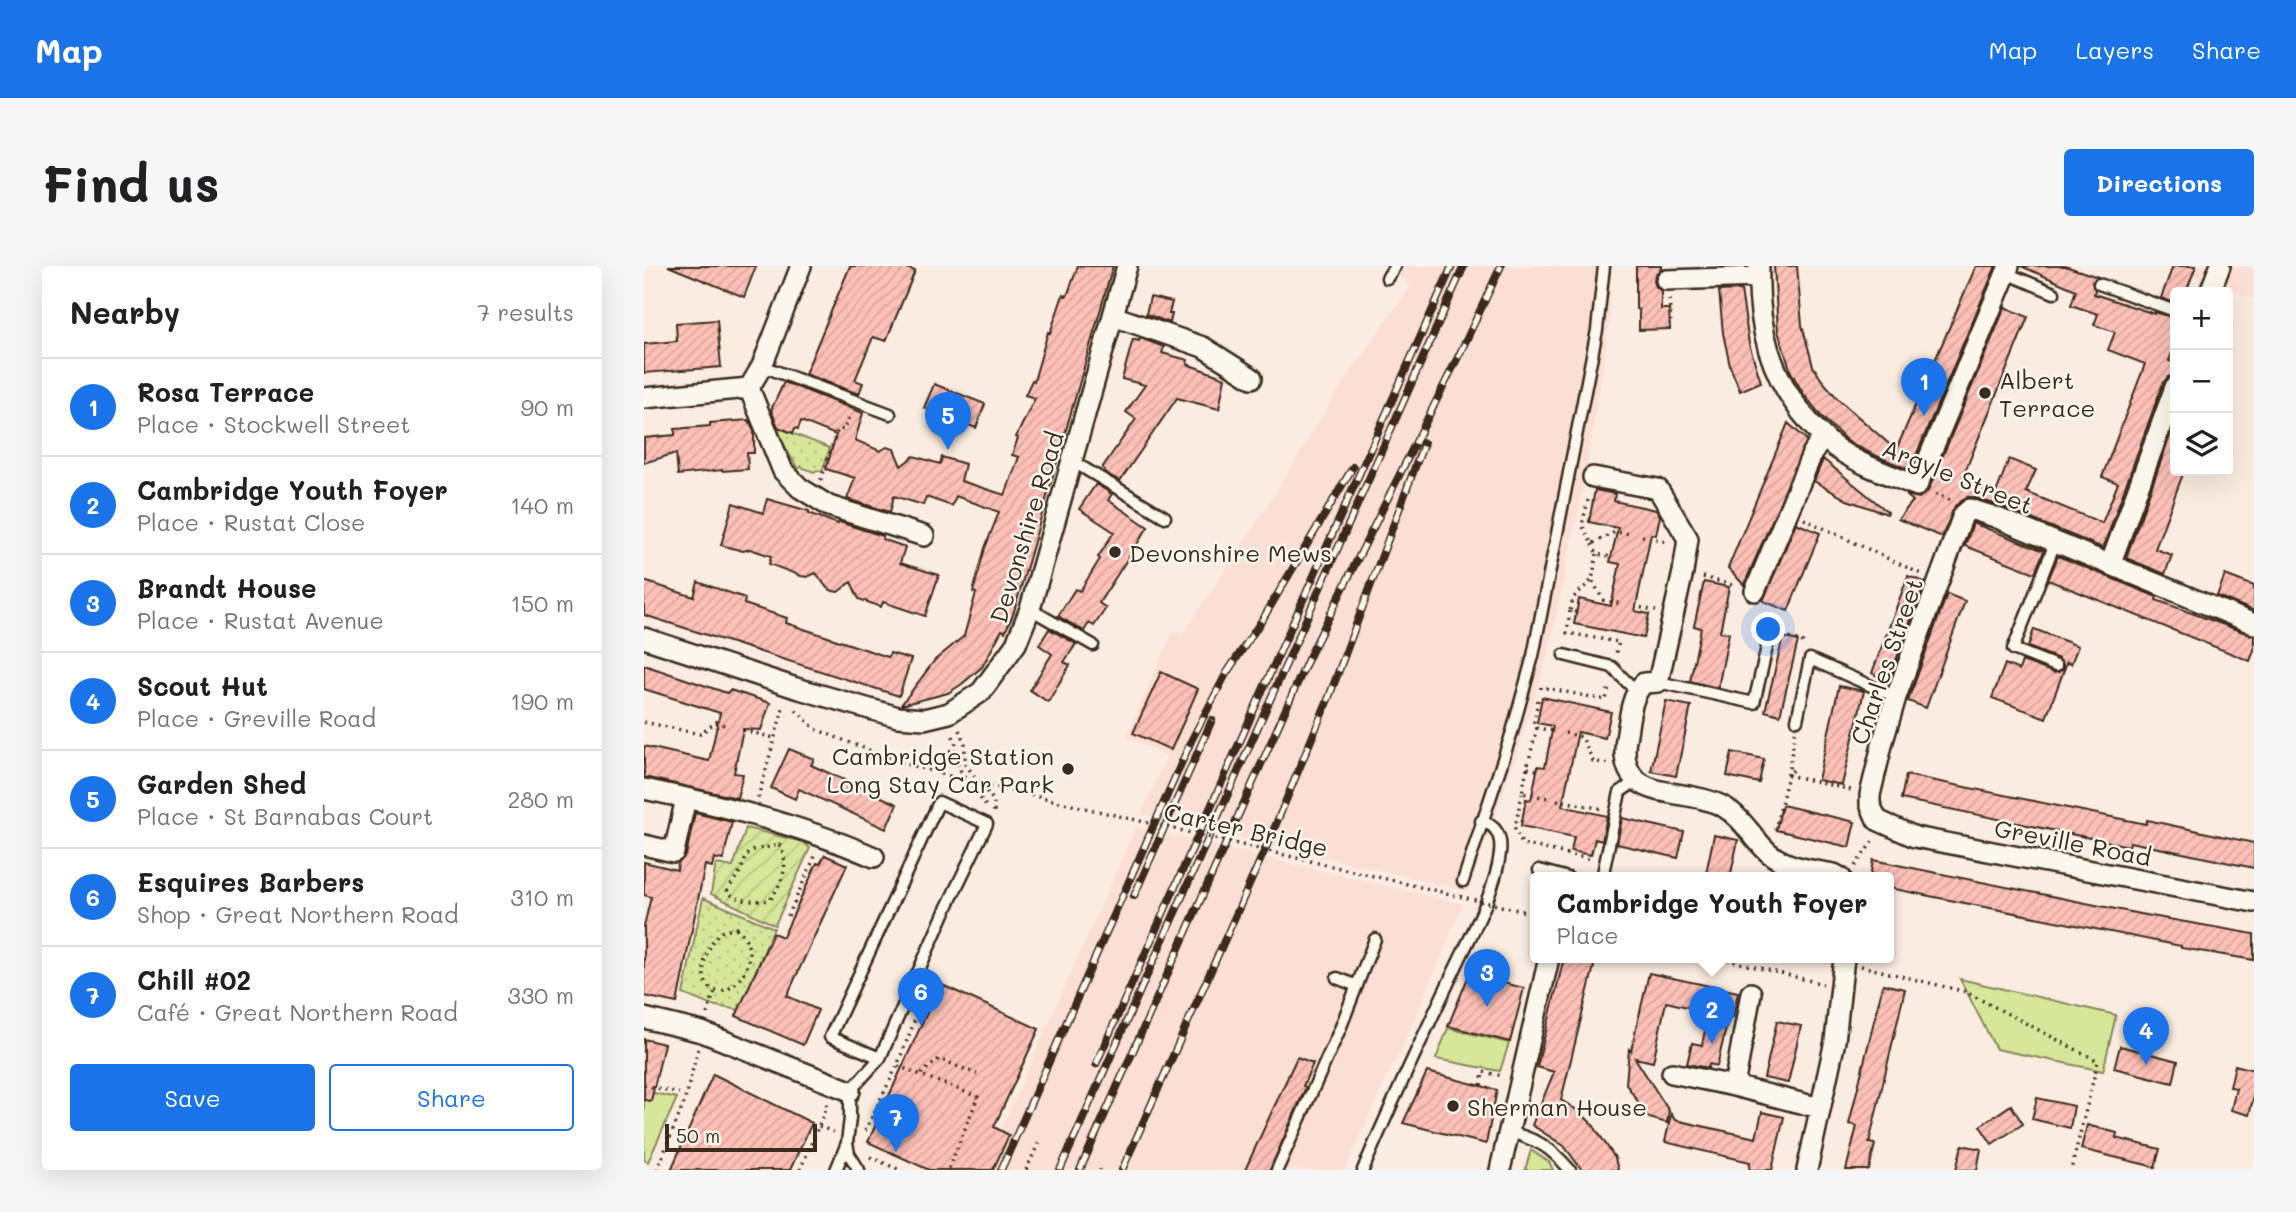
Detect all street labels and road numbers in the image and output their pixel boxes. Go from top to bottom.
street label: Devonshire Road [982,428,1070,626]
street label: Argyle Street [1878,432,2038,520]
street label: Charles Street [1843,574,1929,748]
street label: Carter Bridge [1161,795,1331,863]
street label: Greville Road [1992,812,2154,872]

